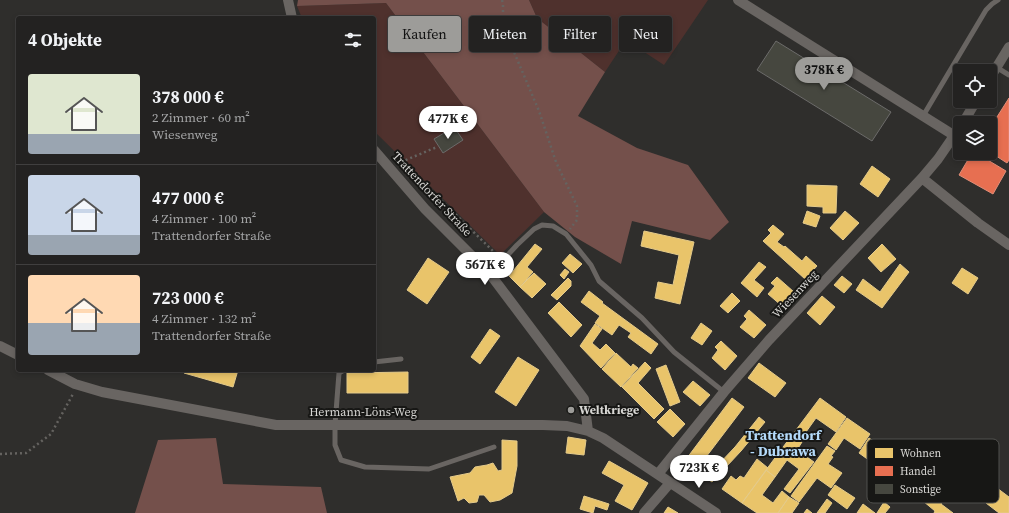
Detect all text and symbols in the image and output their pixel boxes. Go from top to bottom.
chip: Kaufen [388,16,461,52]
chip: Mieten [469,16,541,52]
chip: Filter [549,16,611,52]
chip: Neu [619,16,672,52]
text: 4 Objekte [28,28,102,52]
icon: filters [342,29,364,51]
pin: 378K € [791,57,857,91]
text: 378K € [804,61,844,78]
map controls [953,64,997,160]
button: locate [953,64,997,108]
text: 378 000 € [152,85,224,109]
icon: home [60,90,108,138]
pin: 477K € [415,106,481,140]
text: 2 Zimmer · 60 m² [152,109,250,126]
text: 477K € [428,110,468,127]
button: layers [953,116,997,160]
text: Wiesenweg [152,126,218,143]
street label: Trattendorfer Straße [389,148,475,240]
text: 477 000 € [152,186,224,210]
icon: home [60,191,108,239]
text: 4 Zimmer · 100 m² [152,210,256,227]
text: Trattendorfer Straße [152,227,271,244]
pin: 567K € [452,252,518,286]
text: 567K € [465,256,505,273]
street label: Wiesenweg [769,266,821,322]
text: 723 000 € [152,286,224,310]
icon: home [60,291,108,339]
text: 4 Zimmer · 132 m² [152,310,256,327]
text: Trattendorfer Straße [152,327,271,344]
place label: Weltkriege [579,402,639,418]
street label: Hermann-Löns-Weg [309,404,417,420]
marker: Weltkriege [566,405,576,415]
district label: Trattendorf - Dubrawa [745,425,823,461]
legend [867,439,999,503]
text: Wohnen [900,446,942,461]
pin: 723K € [666,455,732,489]
text: 723K € [679,459,719,476]
text: Handel [900,464,936,479]
text: Sonstige [900,482,942,497]

